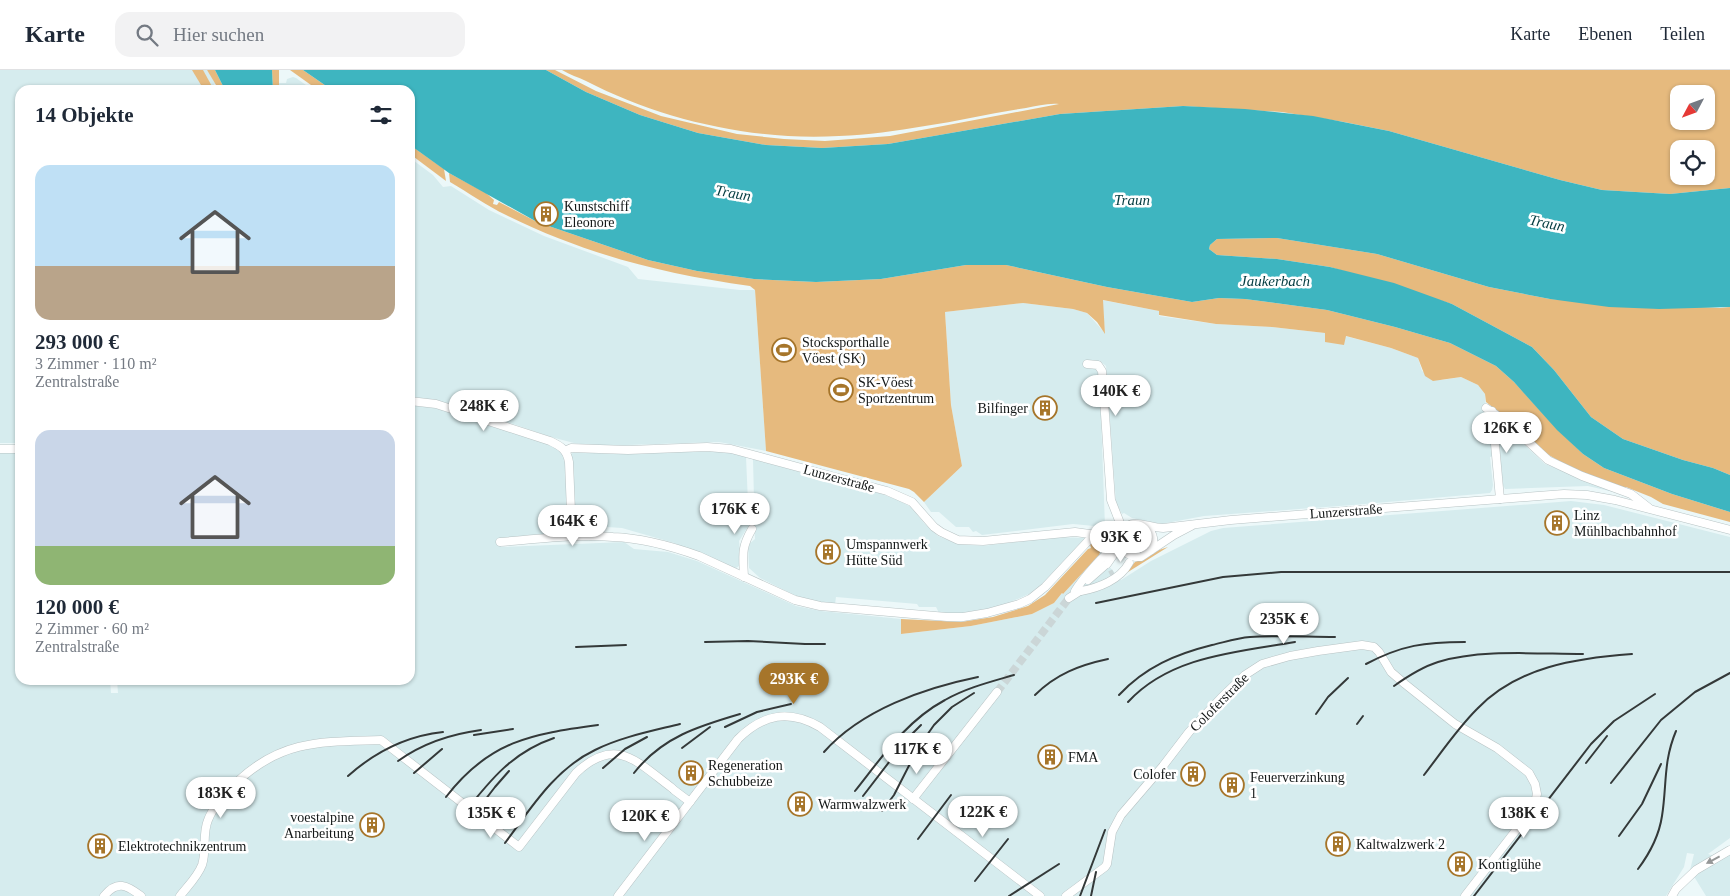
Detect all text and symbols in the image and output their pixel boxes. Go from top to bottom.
search box [115,12,465,57]
text: Karte [25,21,85,47]
icon: search [133,21,161,49]
text: Hier suchen [173,24,264,45]
text: Karte [1510,24,1550,44]
text: Ebenen [1578,24,1632,44]
text: Teilen [1660,24,1705,44]
north arrow [1670,85,1715,130]
map controls [1670,85,1715,185]
icon: filters [367,101,395,129]
text: 14 Objekte [35,103,134,127]
button: locate [1670,140,1715,185]
water label: Traun [714,182,752,204]
water label: Traun [1114,192,1150,208]
icon: home [170,197,260,287]
place label: Kunstschiff Eleonore [564,199,629,230]
building icon: Kunstschiff Eleonore [533,201,559,227]
water label: Traun [1528,211,1566,235]
water label: Jaukerbach [1240,273,1310,289]
text: 293 000 € [35,330,119,354]
place label: Stocksporthalle Vöest (SK) [802,335,889,367]
sports icon: Stocksporthalle Vöest (SK) [771,337,797,363]
text: 3 Zimmer · 110 m² [35,355,157,372]
text: Zentralstraße [35,373,119,390]
pin: 140K € [1075,374,1157,417]
place label: SK-Vöest Sportzentrum [858,375,934,406]
sports icon: SK-Vöest Sportzentrum [828,377,854,403]
text: 140K € [1092,382,1140,399]
pin: 248K € [443,390,525,432]
building icon: Bilfinger [1032,395,1058,421]
text: 248K € [460,397,508,414]
place label: Bilfinger [977,401,1028,416]
pin: 126K € [1466,412,1548,454]
text: 126K € [1483,419,1531,436]
icon: home [170,462,260,552]
street label: Lunzerstraße [802,462,876,495]
pin: 176K € [694,492,776,535]
text: 176K € [711,500,759,517]
street label: Lunzerstraße [1309,501,1383,522]
pin: 164K € [532,504,614,547]
place label: Linz Mühlbachbahnhof [1574,508,1677,539]
building icon: Linz Mühlbachbahnhof [1544,510,1570,536]
text: 164K € [549,512,597,529]
pin: 93K € [1086,520,1156,563]
text: 93K € [1101,528,1141,545]
place label: Umspannwerk Hütte Süd [846,537,928,568]
building icon: Umspannwerk Hütte Süd [815,539,841,565]
text: 120 000 € [35,595,119,619]
pin: 235K € [1243,602,1325,645]
text: 235K € [1260,610,1308,627]
text: 2 Zimmer · 60 m² [35,620,149,637]
text: Zentralstraße [35,638,119,655]
pin: 293K € [753,662,835,705]
text: 293K € [770,670,818,687]
street label: Coloferstraße [1187,670,1252,735]
pin: 117K € [876,732,958,775]
text: 117K € [893,740,941,757]
building icon: FMA [1037,744,1063,770]
place label: FMA [1068,750,1099,765]
place label: Regeneration Schubbeize [708,758,783,789]
building icon: Regeneration Schubbeize [678,760,704,786]
building icon: Colofer [1180,761,1206,787]
place label: Colofer [1133,767,1176,782]
place label: Feuerverzinkung 1 [1250,770,1345,801]
building icon: Feuerverzinkung 1 [1219,772,1245,798]
pin: 183K € [180,776,262,819]
text: 183K € [197,784,245,801]
building icon: Warmwalzwerk [787,791,813,817]
pin: 135K € [450,796,532,839]
pin: 122K € [942,796,1024,838]
pin: 138K € [1483,796,1565,839]
place label: Warmwalzwerk [818,797,906,812]
pin: 120K € [604,800,686,842]
text: 122K € [959,803,1007,820]
text: 135K € [467,804,515,821]
text: 138K € [1500,804,1548,821]
text: 120K € [621,807,669,824]
place label: voestalpine Anarbeitung [284,810,354,841]
building icon: voestalpine Anarbeitung [359,812,385,838]
building icon: Kaltwalzwerk 2 [1325,831,1351,857]
building icon: Elektrotechnikzentrum [87,833,113,859]
place label: Kaltwalzwerk 2 [1356,837,1445,852]
place label: Elektrotechnikzentrum [118,839,246,854]
building icon: Kontiglühe [1447,851,1473,877]
one-way arrow [1706,856,1720,864]
place label: Kontiglühe [1478,857,1541,872]

